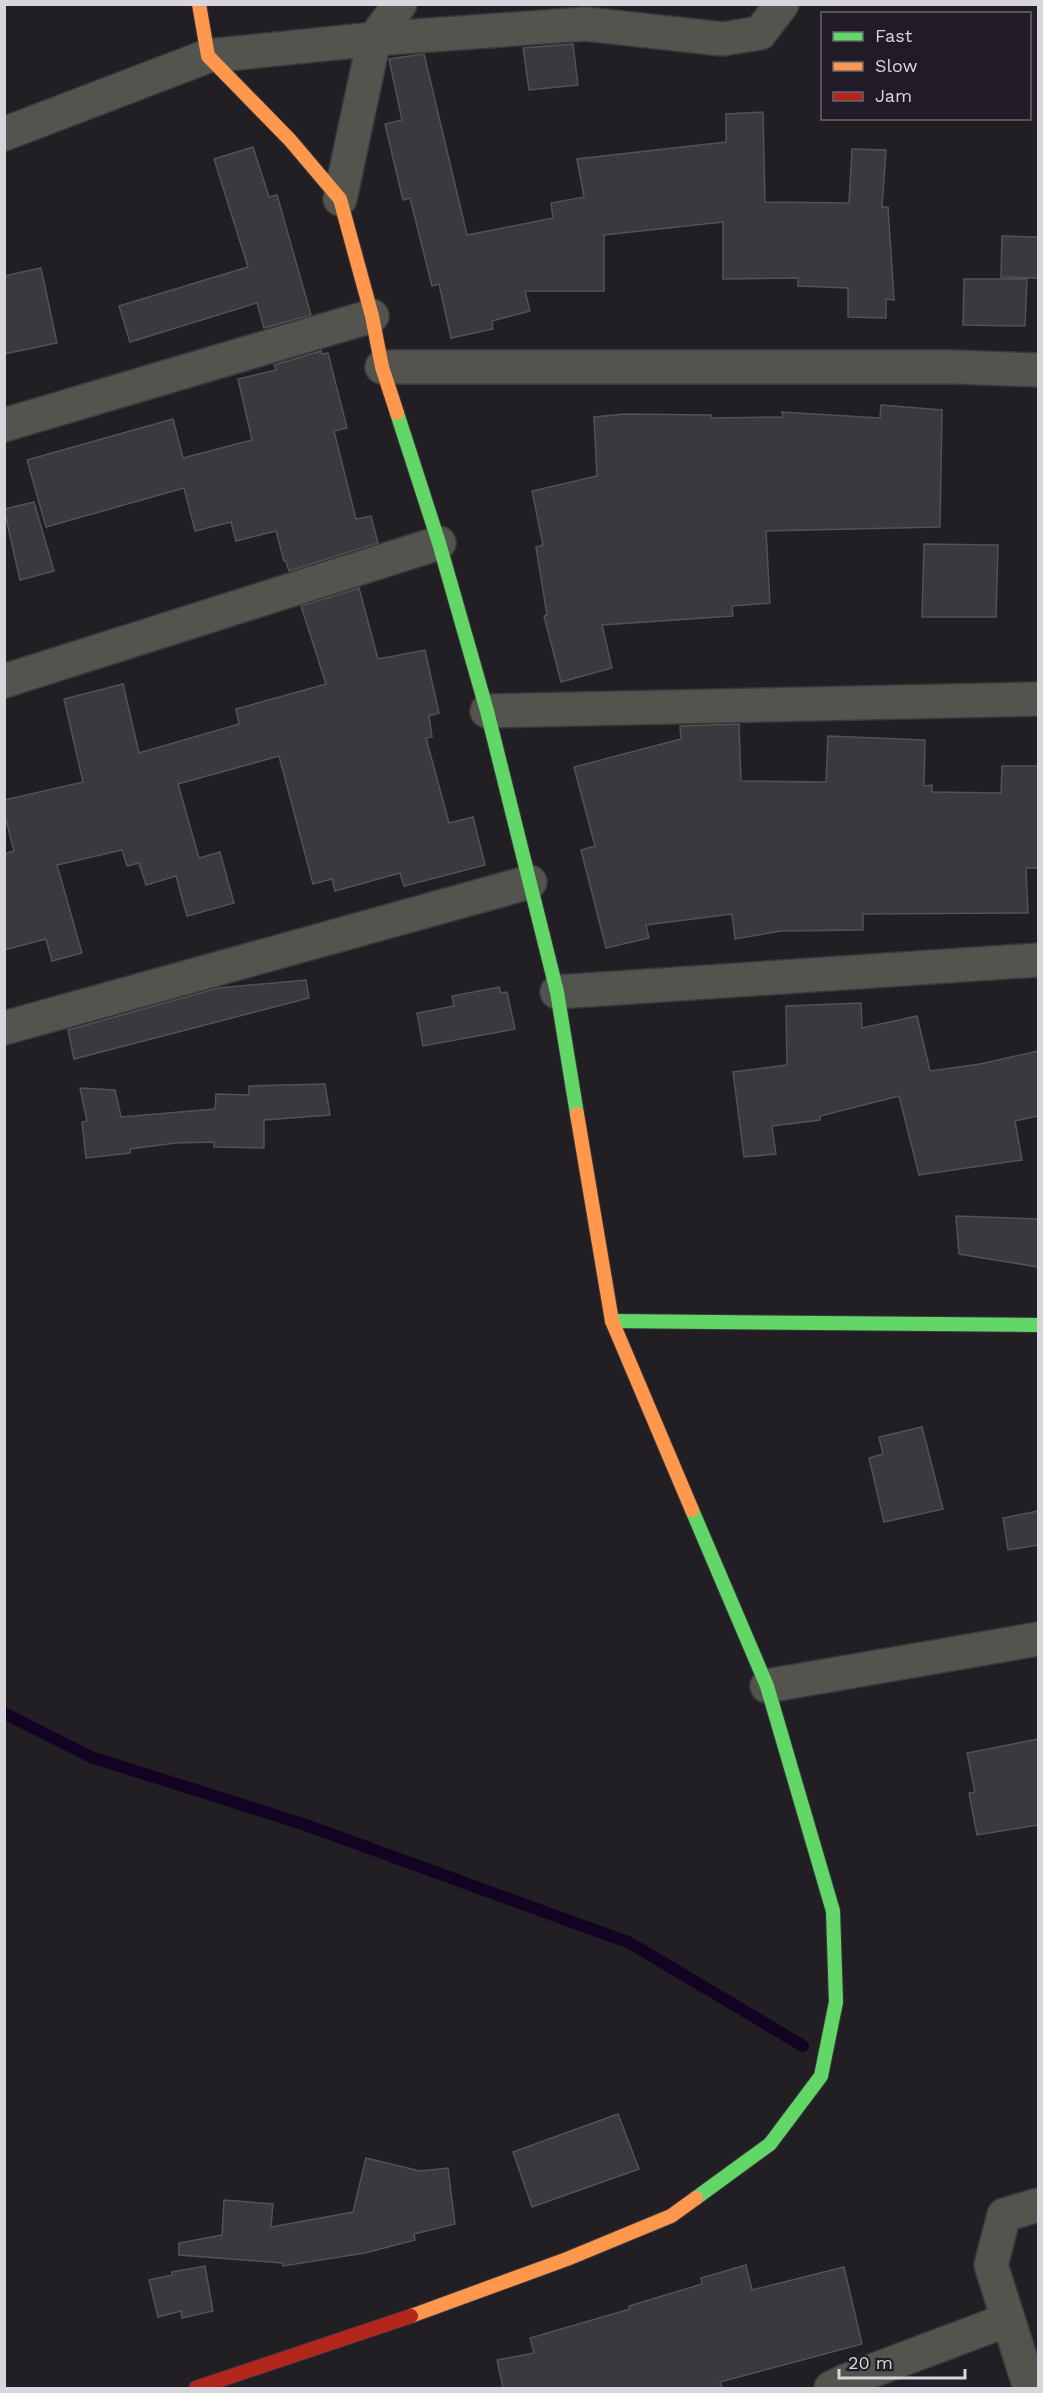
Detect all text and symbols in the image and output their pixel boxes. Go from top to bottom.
legend [821,12,1031,120]
text: Fast [875,25,913,46]
text: Slow [875,55,918,76]
text: Jam [875,85,912,106]
scale bar [839,2342,965,2380]
text: 20 m [848,2352,893,2373]

